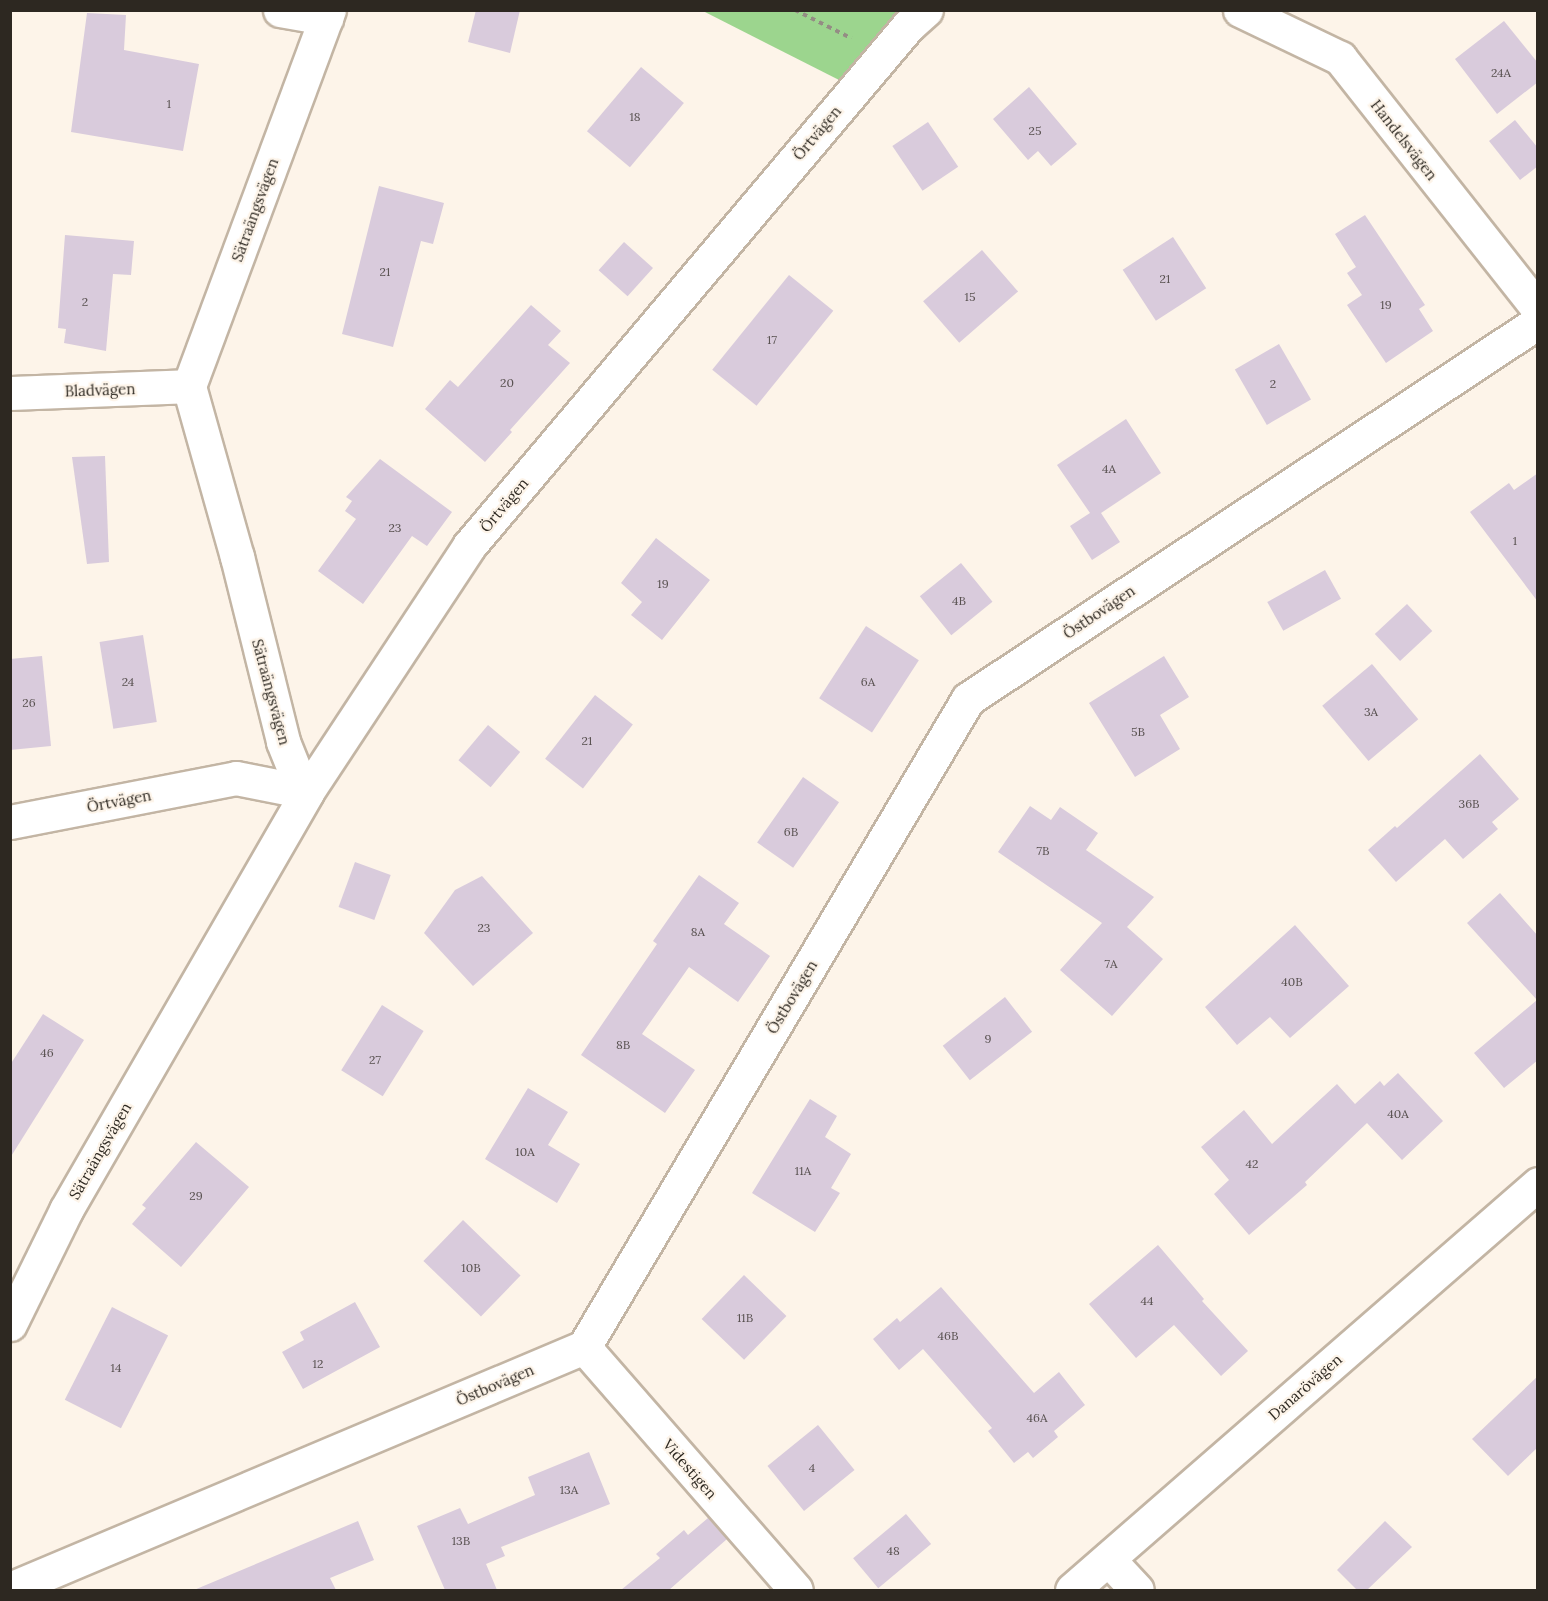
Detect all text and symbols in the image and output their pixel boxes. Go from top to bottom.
house number: 24A [1491,66,1511,80]
street label: Handelsvägen [1367,96,1441,184]
house number: 1 [167,97,171,111]
street label: Örtvägen [789,102,845,164]
house number: 18 [629,110,641,124]
house number: 25 [1029,124,1041,138]
street label: Sätraängsvägen [228,156,282,264]
house number: 21 [380,265,390,279]
house number: 21 [1160,272,1170,286]
house number: 15 [965,290,975,304]
house number: 2 [82,295,88,309]
house number: 19 [1380,298,1392,312]
house number: 17 [767,333,777,347]
house number: 20 [500,376,514,390]
house number: 2 [1270,377,1276,391]
street label: Bladvägen [64,380,136,400]
house number: 4A [1102,462,1116,476]
street label: Örtvägen [476,474,532,536]
house number: 23 [389,521,401,535]
house number: 1 [1513,534,1517,548]
house number: 19 [657,577,669,591]
street label: Östbovägen [1060,581,1138,643]
house number: 4B [952,594,966,608]
street label: Sätraängsvägen [248,637,294,747]
house number: 24 [122,675,134,689]
house number: 6A [861,675,875,689]
house number: 26 [22,696,36,710]
house number: 3A [1364,705,1378,719]
house number: 5B [1131,725,1145,739]
house number: 21 [582,734,592,748]
street label: Örtvägen [85,786,153,816]
house number: 36B [1458,797,1480,811]
house number: 6B [784,825,798,839]
house number: 7B [1037,844,1049,858]
house number: 23 [478,921,490,935]
house number: 8A [691,925,705,939]
street label: Östbovägen [763,957,821,1037]
house number: 7A [1105,957,1117,971]
house number: 40B [1281,975,1303,989]
house number: 9 [985,1032,991,1046]
house number: 8B [616,1038,630,1052]
house number: 46 [40,1046,54,1060]
house number: 27 [369,1053,381,1067]
street label: Sätraängsvägen [65,1099,135,1203]
house number: 40A [1387,1107,1409,1121]
house number: 10A [515,1145,535,1159]
house number: 42 [1246,1157,1258,1171]
house number: 11A [795,1164,811,1178]
house number: 29 [189,1189,203,1203]
house number: 10B [461,1261,481,1275]
house number: 44 [1140,1294,1154,1308]
house number: 11B [737,1311,753,1325]
house number: 46B [938,1329,958,1343]
street label: Danarövägen [1265,1350,1345,1424]
house number: 12 [313,1357,323,1371]
house number: 14 [111,1361,121,1375]
street label: Östbovägen [453,1361,537,1409]
house number: 46A [1027,1411,1047,1425]
street label: Videstigen [659,1435,721,1503]
house number: 4 [809,1461,815,1475]
house number: 13A [560,1483,578,1497]
house number: 13B [452,1534,470,1548]
house number: 48 [886,1544,900,1558]

